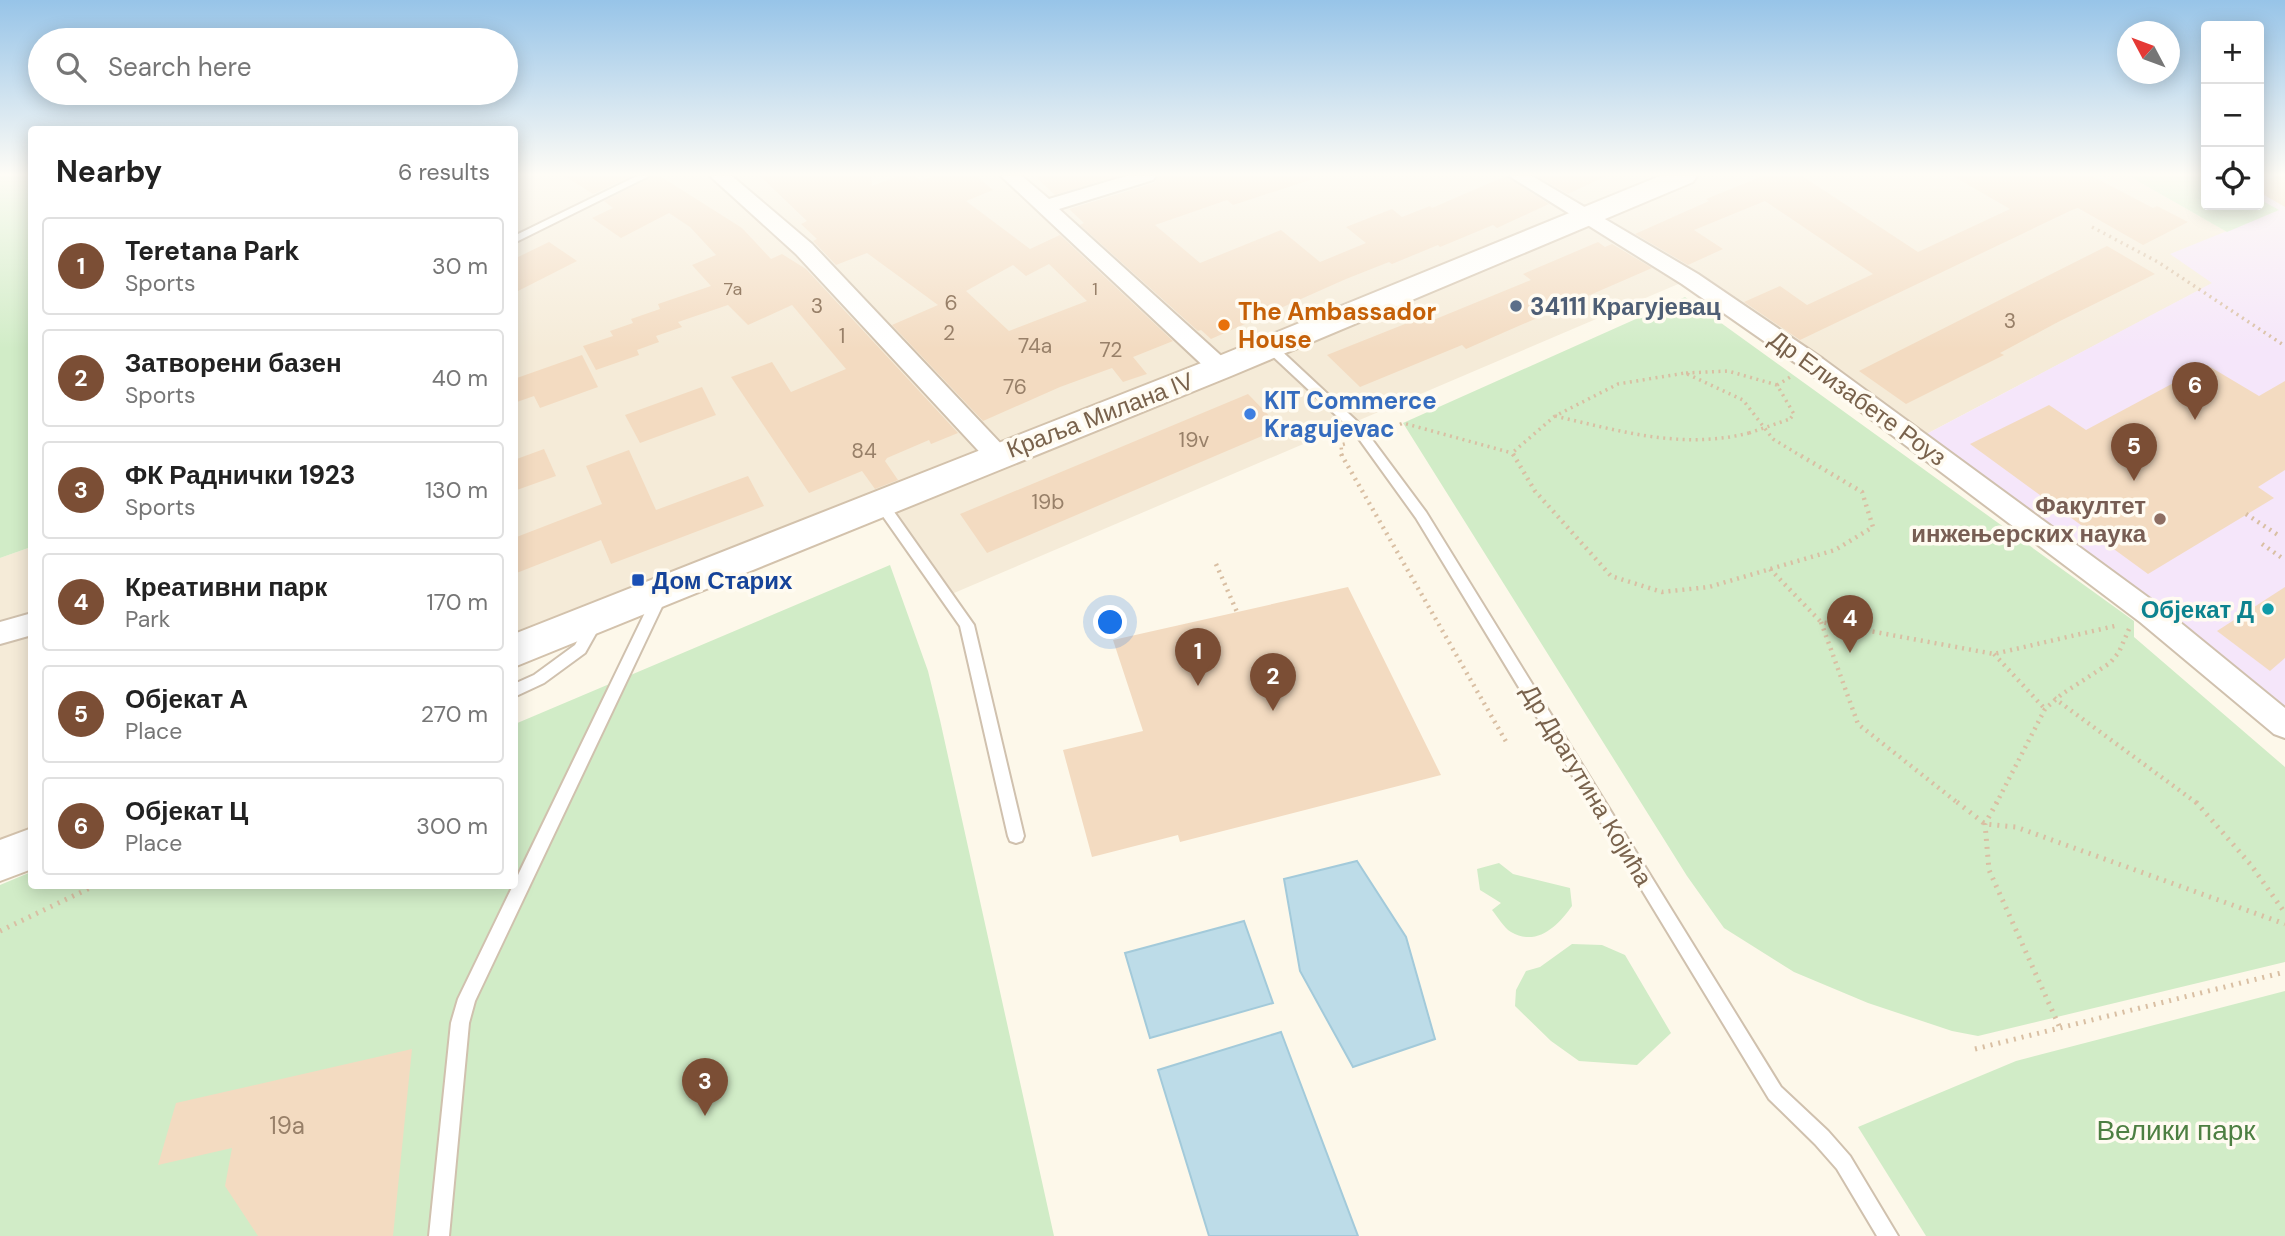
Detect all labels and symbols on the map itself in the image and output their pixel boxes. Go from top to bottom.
north arrow [2117,21,2180,84]
house number: 7a [724,277,742,301]
house number: 1 [1092,277,1098,301]
house number: 6 [944,289,958,317]
place label: 34111 Крагујевац [1530,291,1721,322]
house number: 3 [811,292,823,320]
place label: The Ambassador House [1238,296,1437,355]
marker: 34111 Крагујевац [1508,298,1524,314]
house number: 3 [2004,307,2016,335]
marker: The Ambassador House [1216,317,1232,333]
house number: 2 [943,319,955,347]
house number: 1 [839,322,845,350]
street label: Др Елизабете Роуз [1763,323,1953,473]
house number: 74a [1018,332,1052,360]
house number: 72 [1100,336,1122,364]
pin: 6 [2172,362,2218,420]
street label: Краља Милана IV [1002,365,1198,465]
house number: 76 [1003,373,1027,401]
place label: KIT Commerce Kragujevac [1264,385,1437,444]
marker: KIT Commerce Kragujevac [1242,406,1258,422]
pin: 5 [2111,423,2157,481]
house number: 19v [1179,426,1209,454]
house number: 84 [851,437,877,465]
house number: 19b [1032,488,1064,516]
place label: Факултет инжењерских наука [1911,490,2147,549]
marker: Факултет инжењерских наука [2152,511,2168,527]
place label: Дом Старих [652,565,793,596]
marker: Дом Старих [630,572,646,588]
place label: Објекат Д [2141,594,2254,625]
pin: 4 [1827,595,1873,653]
marker: Објекат Д [2260,601,2276,617]
your location [1093,605,1127,639]
pin: 1 [1175,628,1221,686]
pin: 2 [1250,653,1296,711]
street label: Др Драгутина Којића [1515,679,1660,892]
pin: 3 [682,1058,728,1116]
house number: 19a [269,1110,305,1141]
park label: Велики парк [2096,1112,2256,1149]

